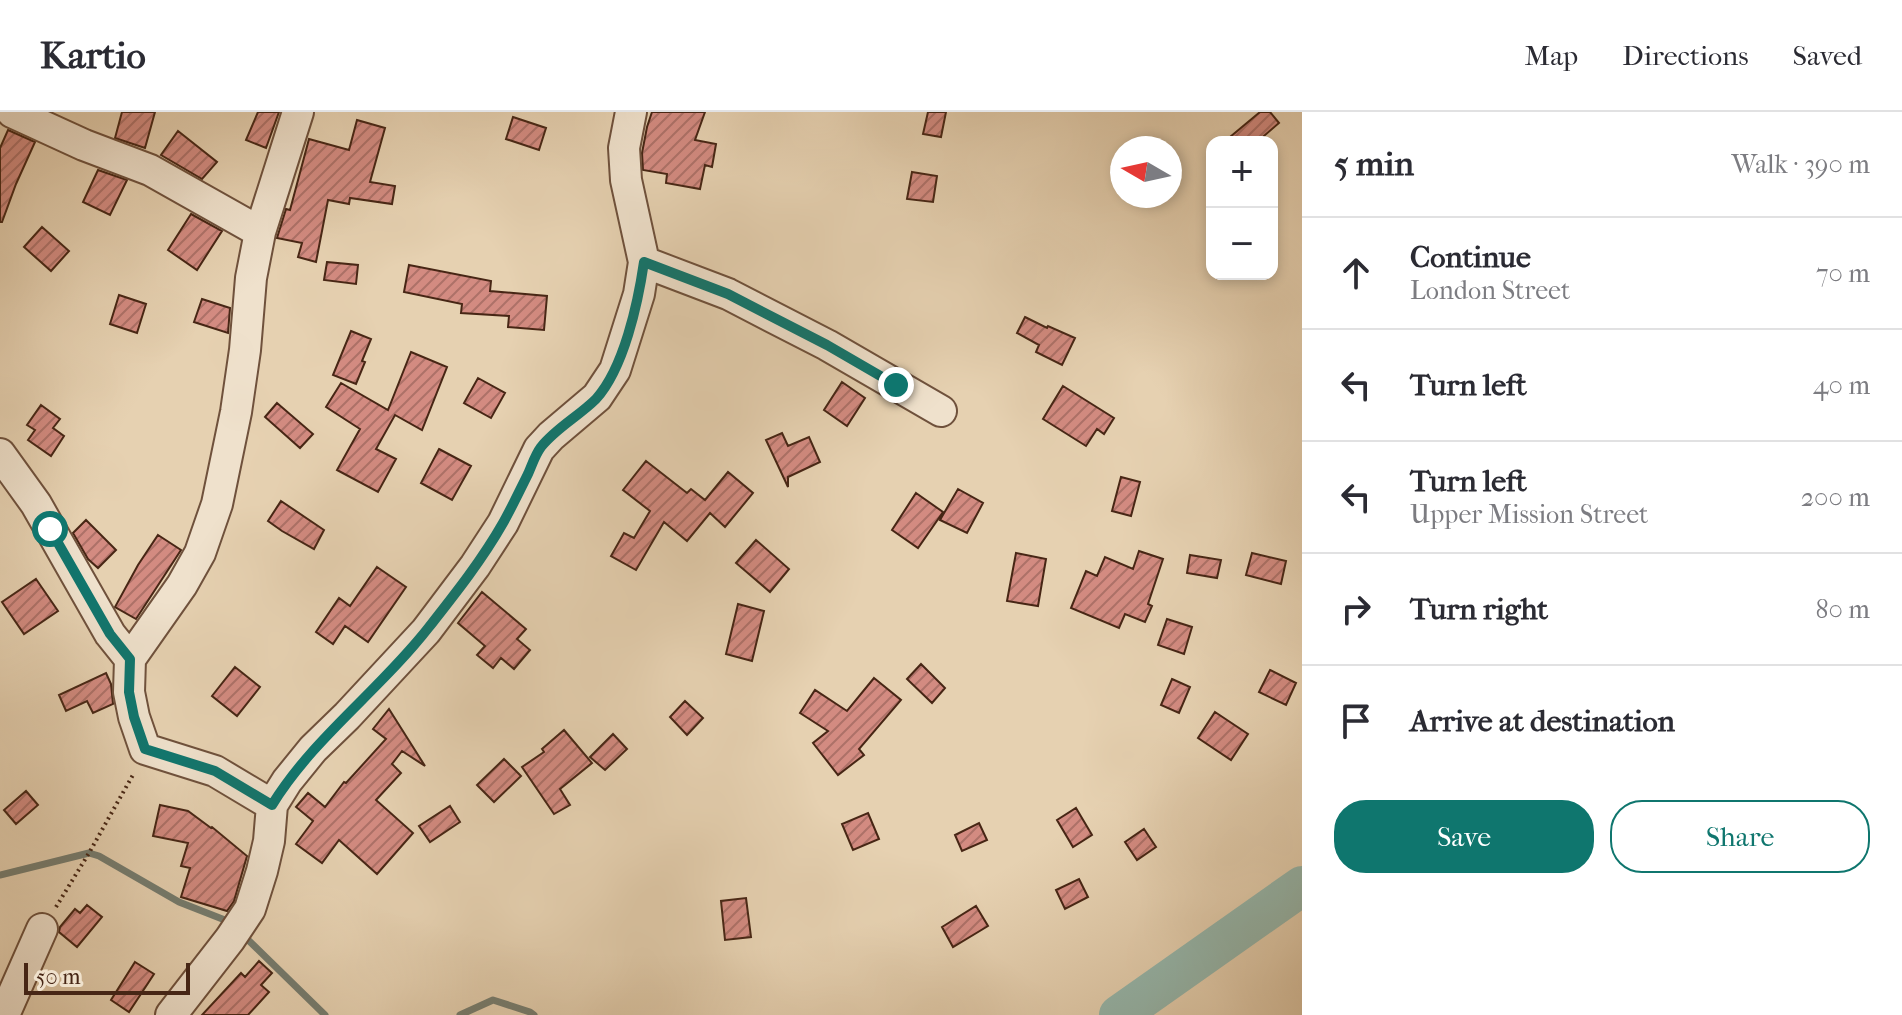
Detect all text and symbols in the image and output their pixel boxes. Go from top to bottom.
text: Kartio [40,33,146,78]
text: Map [1525,39,1578,72]
text: Directions [1622,39,1749,72]
text: Saved [1793,39,1862,72]
north arrow [1110,136,1182,208]
map controls [1206,136,1278,280]
button: + [1206,136,1278,208]
text: 5 min [1334,144,1414,184]
text: Walk · 390 m [1731,149,1870,180]
button: − [1206,208,1278,280]
text: Continue [1410,240,1531,275]
icon: ahead [1334,251,1378,295]
text: 70 m [1816,258,1870,289]
text: London Street [1410,275,1570,306]
icon: left [1334,363,1378,407]
route end [878,367,914,403]
text: Turn left [1410,368,1527,403]
text: 40 m [1813,370,1870,401]
text: Turn left [1410,464,1527,499]
icon: left [1334,475,1378,519]
text: 200 m [1801,482,1870,513]
text: Upper Mission Street [1410,499,1648,530]
route start [32,511,68,547]
icon: right [1334,587,1378,631]
text: Turn right [1410,592,1548,627]
text: 80 m [1815,594,1870,625]
icon: arrive [1334,699,1378,743]
text: Arrive at destination [1410,704,1675,739]
button: Save [1334,800,1594,873]
button: Share [1610,800,1870,873]
scale bar [24,959,190,995]
text: 50 m [36,964,81,990]

